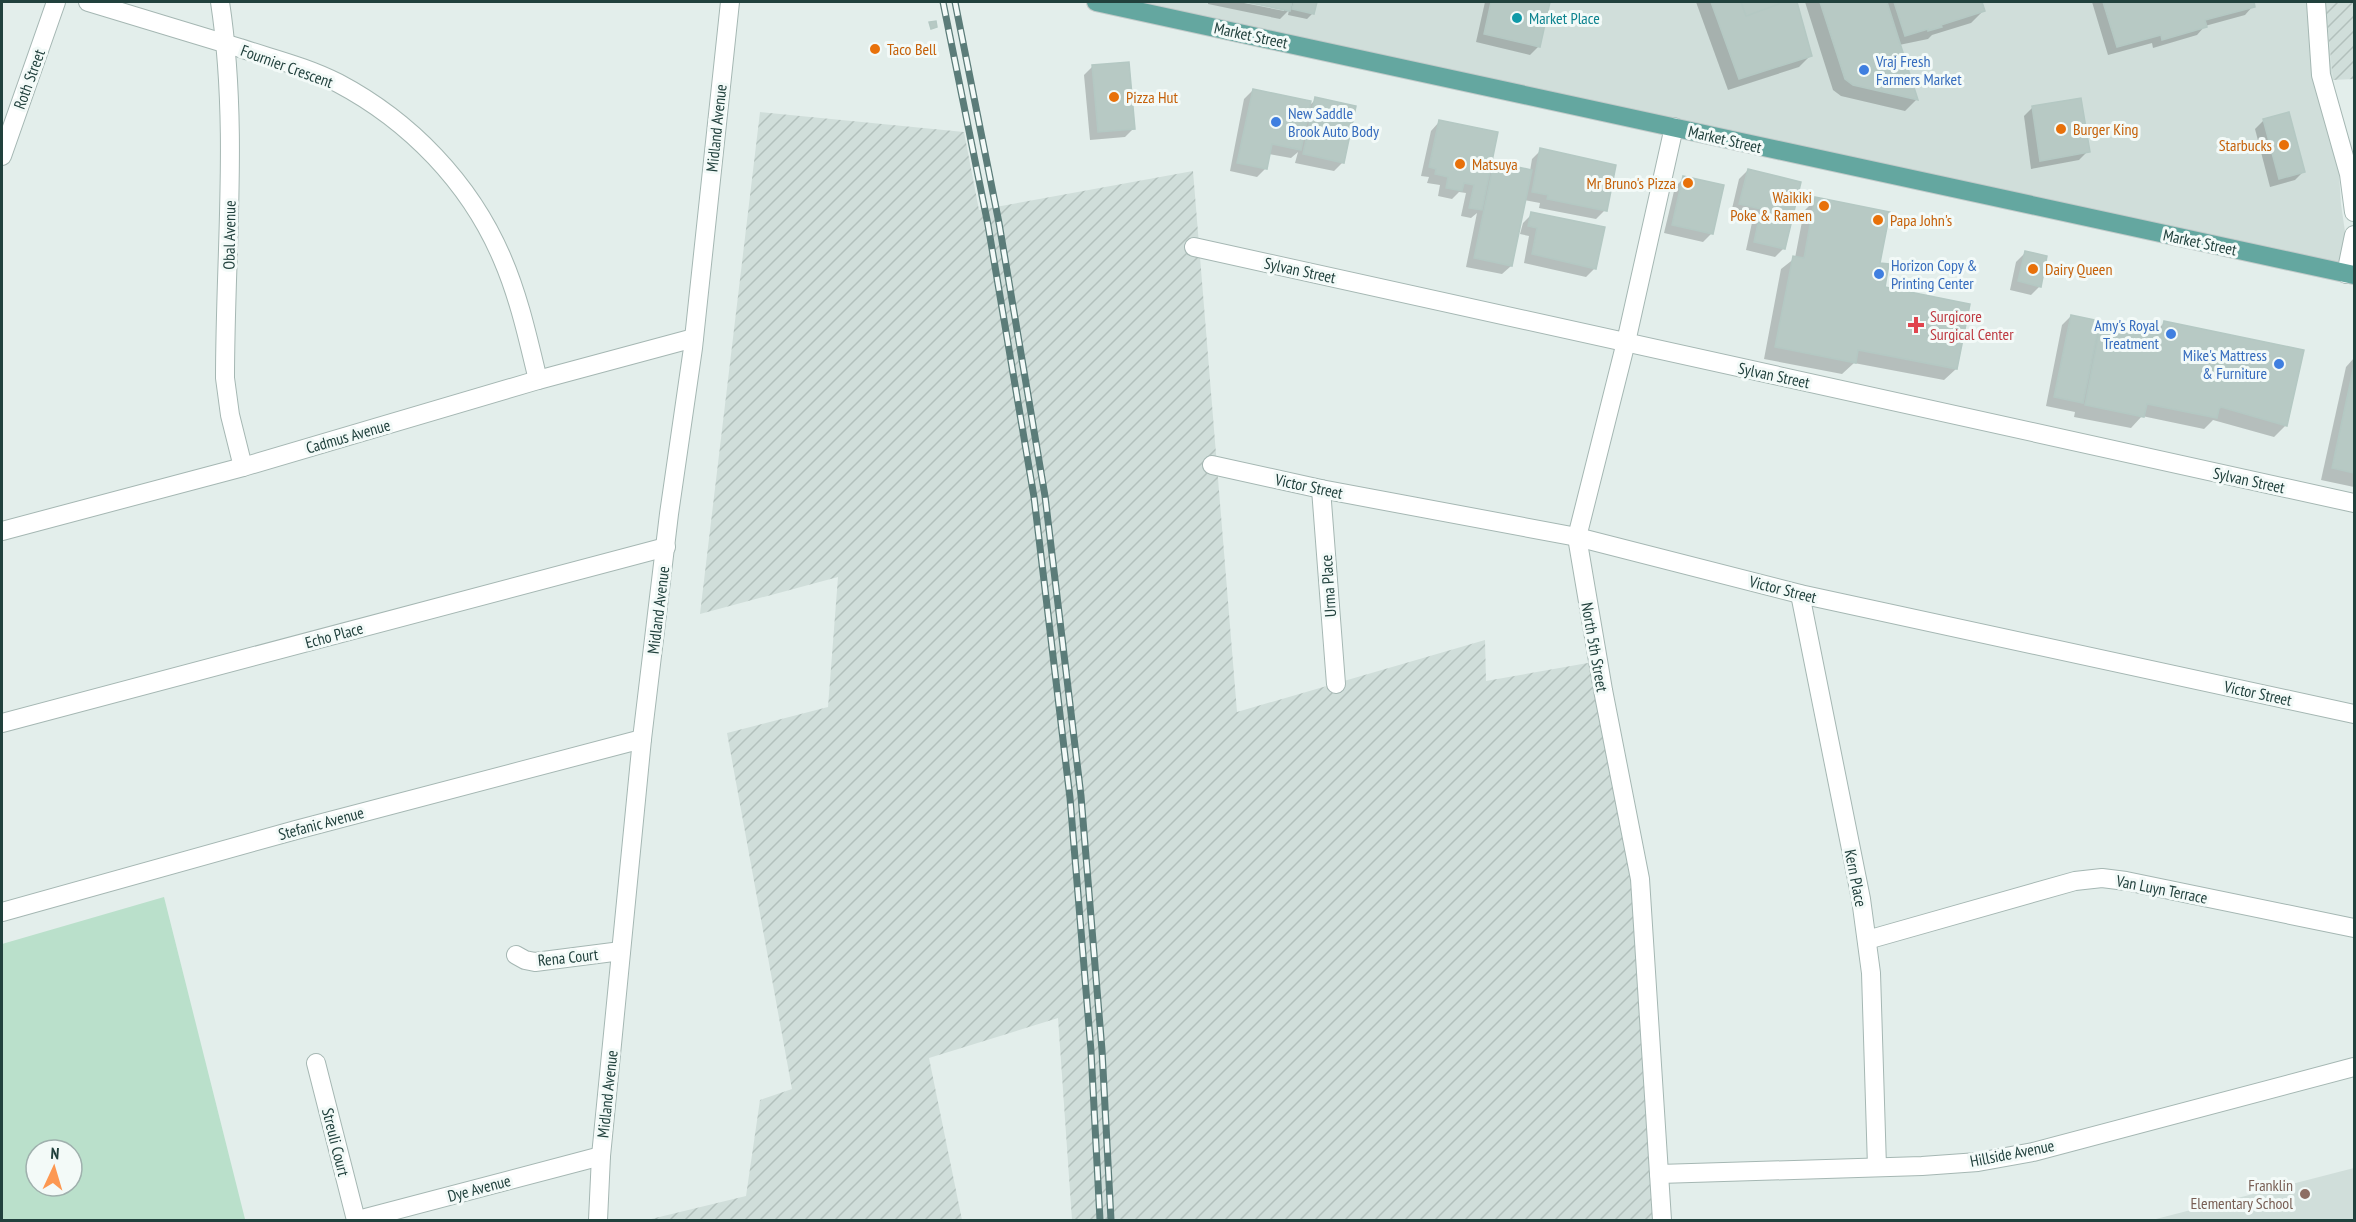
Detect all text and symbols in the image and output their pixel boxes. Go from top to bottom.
place label: Market Place [1529,8,1600,28]
marker: Market Place [1510,11,1524,25]
street label: Market Street [1212,17,1290,53]
place label: Taco Bell [887,39,937,59]
street label: Fournier Crescent [238,40,336,92]
marker: Taco Bell [868,42,882,56]
street label: Roth Street [9,46,49,112]
place label: Vraj Fresh Farmers Market [1875,51,1962,89]
marker: Vraj Fresh Farmers Market [1857,63,1871,77]
street label: Midland Avenue [701,83,731,173]
place label: Pizza Hut [1126,87,1179,107]
marker: Pizza Hut [1107,90,1121,104]
place label: New Saddle Brook Auto Body [1288,103,1379,141]
marker: New Saddle Brook Auto Body [1269,115,1283,129]
place label: Burger King [2073,119,2138,139]
street label: Market Street [1686,121,1764,157]
marker: Burger King [2054,122,2068,136]
place label: Starbucks [2219,135,2272,155]
marker: Starbucks [2277,138,2291,152]
place label: Matsuya [1472,154,1518,174]
marker: Matsuya [1453,157,1467,171]
place label: Mr Bruno's Pizza [1586,173,1676,193]
marker: Mr Bruno's Pizza [1681,176,1695,190]
place label: Waikiki Poke & Ramen [1730,187,1812,225]
marker: Waikiki Poke & Ramen [1817,199,1831,213]
street label: Obal Avenue [218,200,240,270]
place label: Papa John's [1890,210,1952,230]
marker: Papa John's [1871,213,1885,227]
street label: Market Street [2161,224,2239,260]
street label: Sylvan Street [1262,253,1338,287]
place label: Horizon Copy & Printing Center [1891,255,1977,293]
place label: Dairy Queen [2045,259,2112,279]
marker: Dairy Queen [2026,262,2040,276]
marker: Horizon Copy & Printing Center [1872,267,1886,281]
place label: Surgicore Surgical Center [1930,306,2014,344]
place label: Amy's Royal Treatment [2094,315,2160,353]
marker: Surgicore Surgical Center [1907,316,1925,334]
marker: Amy's Royal Treatment [2164,327,2178,341]
place label: Mike's Mattress & Furniture [2183,345,2267,383]
marker: Mike's Mattress & Furniture [2272,357,2286,371]
street label: Sylvan Street [1736,358,1812,392]
street label: Cadmus Avenue [304,414,392,458]
street label: Sylvan Street [2211,463,2287,497]
street label: Victor Street [1272,469,1345,503]
street label: Urma Place [1316,554,1340,618]
street label: Midland Avenue [643,565,673,655]
street label: Victor Street [1746,571,1819,607]
street label: North 5th Street [1577,601,1613,694]
street label: Echo Place [303,618,365,652]
street label: Victor Street [2221,676,2294,710]
street label: Stefanic Avenue [276,802,366,844]
street label: Kern Place [1841,848,1871,908]
street label: Van Luyn Terrace [2114,870,2209,908]
street label: Rena Court [537,944,600,970]
street label: Midland Avenue [592,1049,622,1139]
street label: Streuli Court [318,1106,354,1179]
street label: Hillside Avenue [1968,1135,2056,1171]
north arrow [24,1138,84,1198]
text: N [50,1143,60,1163]
street label: Dye Avenue [445,1170,513,1206]
place label: Franklin Elementary School [2190,1175,2293,1213]
marker: Franklin Elementary School [2298,1187,2312,1201]

